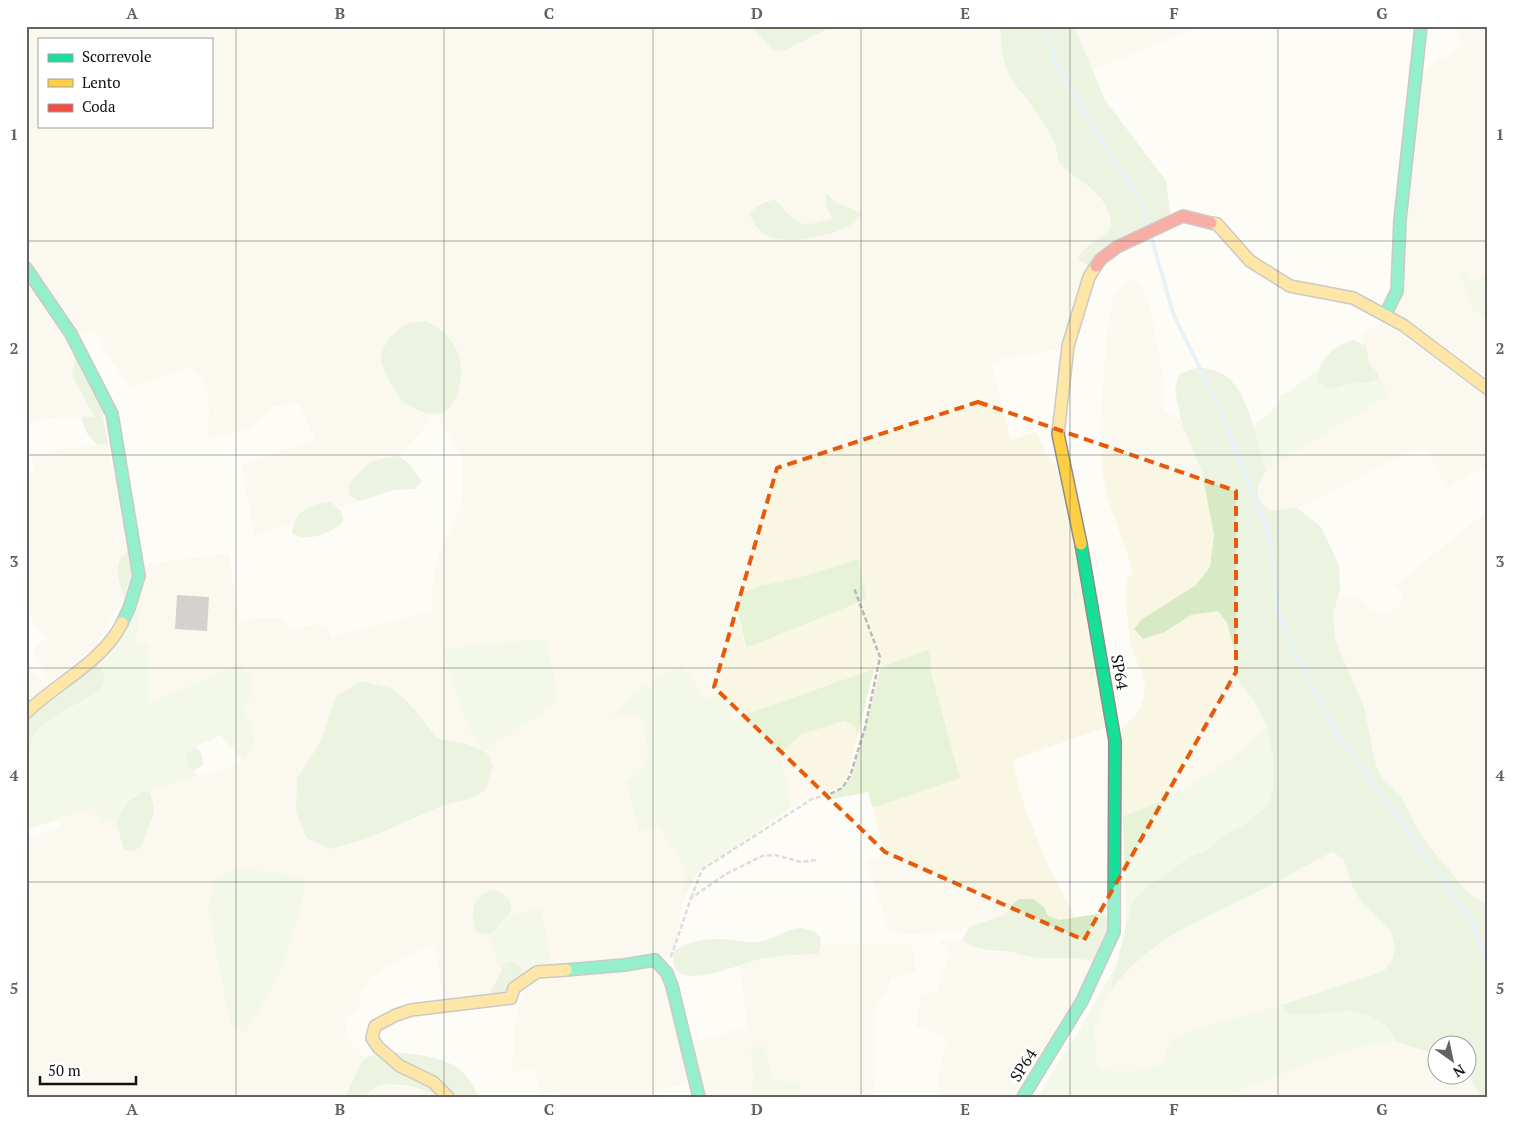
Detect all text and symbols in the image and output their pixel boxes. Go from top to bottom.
text: A [126,2,138,24]
text: B [335,2,345,24]
text: C [544,2,554,24]
text: D [751,2,763,24]
text: E [960,2,970,24]
text: F [1169,2,1179,24]
text: G [1376,2,1388,24]
legend [38,38,212,128]
text: Scorrevole [82,46,152,66]
text: Lento [82,72,121,92]
text: Coda [82,96,116,116]
text: 1 [9,123,19,145]
text: 1 [1495,123,1505,145]
text: 2 [9,337,19,359]
text: 2 [1495,337,1505,359]
text: 3 [9,550,19,572]
text: 3 [1495,550,1505,572]
street label: SP64 [1106,653,1134,692]
text: 4 [9,764,19,786]
text: 4 [1495,764,1505,786]
text: 5 [9,977,19,999]
text: 5 [1495,977,1505,999]
north arrow [1426,1036,1476,1086]
street label: SP64 [1004,1044,1042,1086]
scale bar [40,1053,136,1085]
text: 50 m [48,1060,81,1080]
text: N [1449,1060,1469,1082]
text: A [126,1098,138,1120]
text: B [335,1098,345,1120]
text: C [544,1098,554,1120]
text: D [751,1098,763,1120]
text: E [960,1098,970,1120]
text: F [1169,1098,1179,1120]
text: G [1376,1098,1388,1120]

